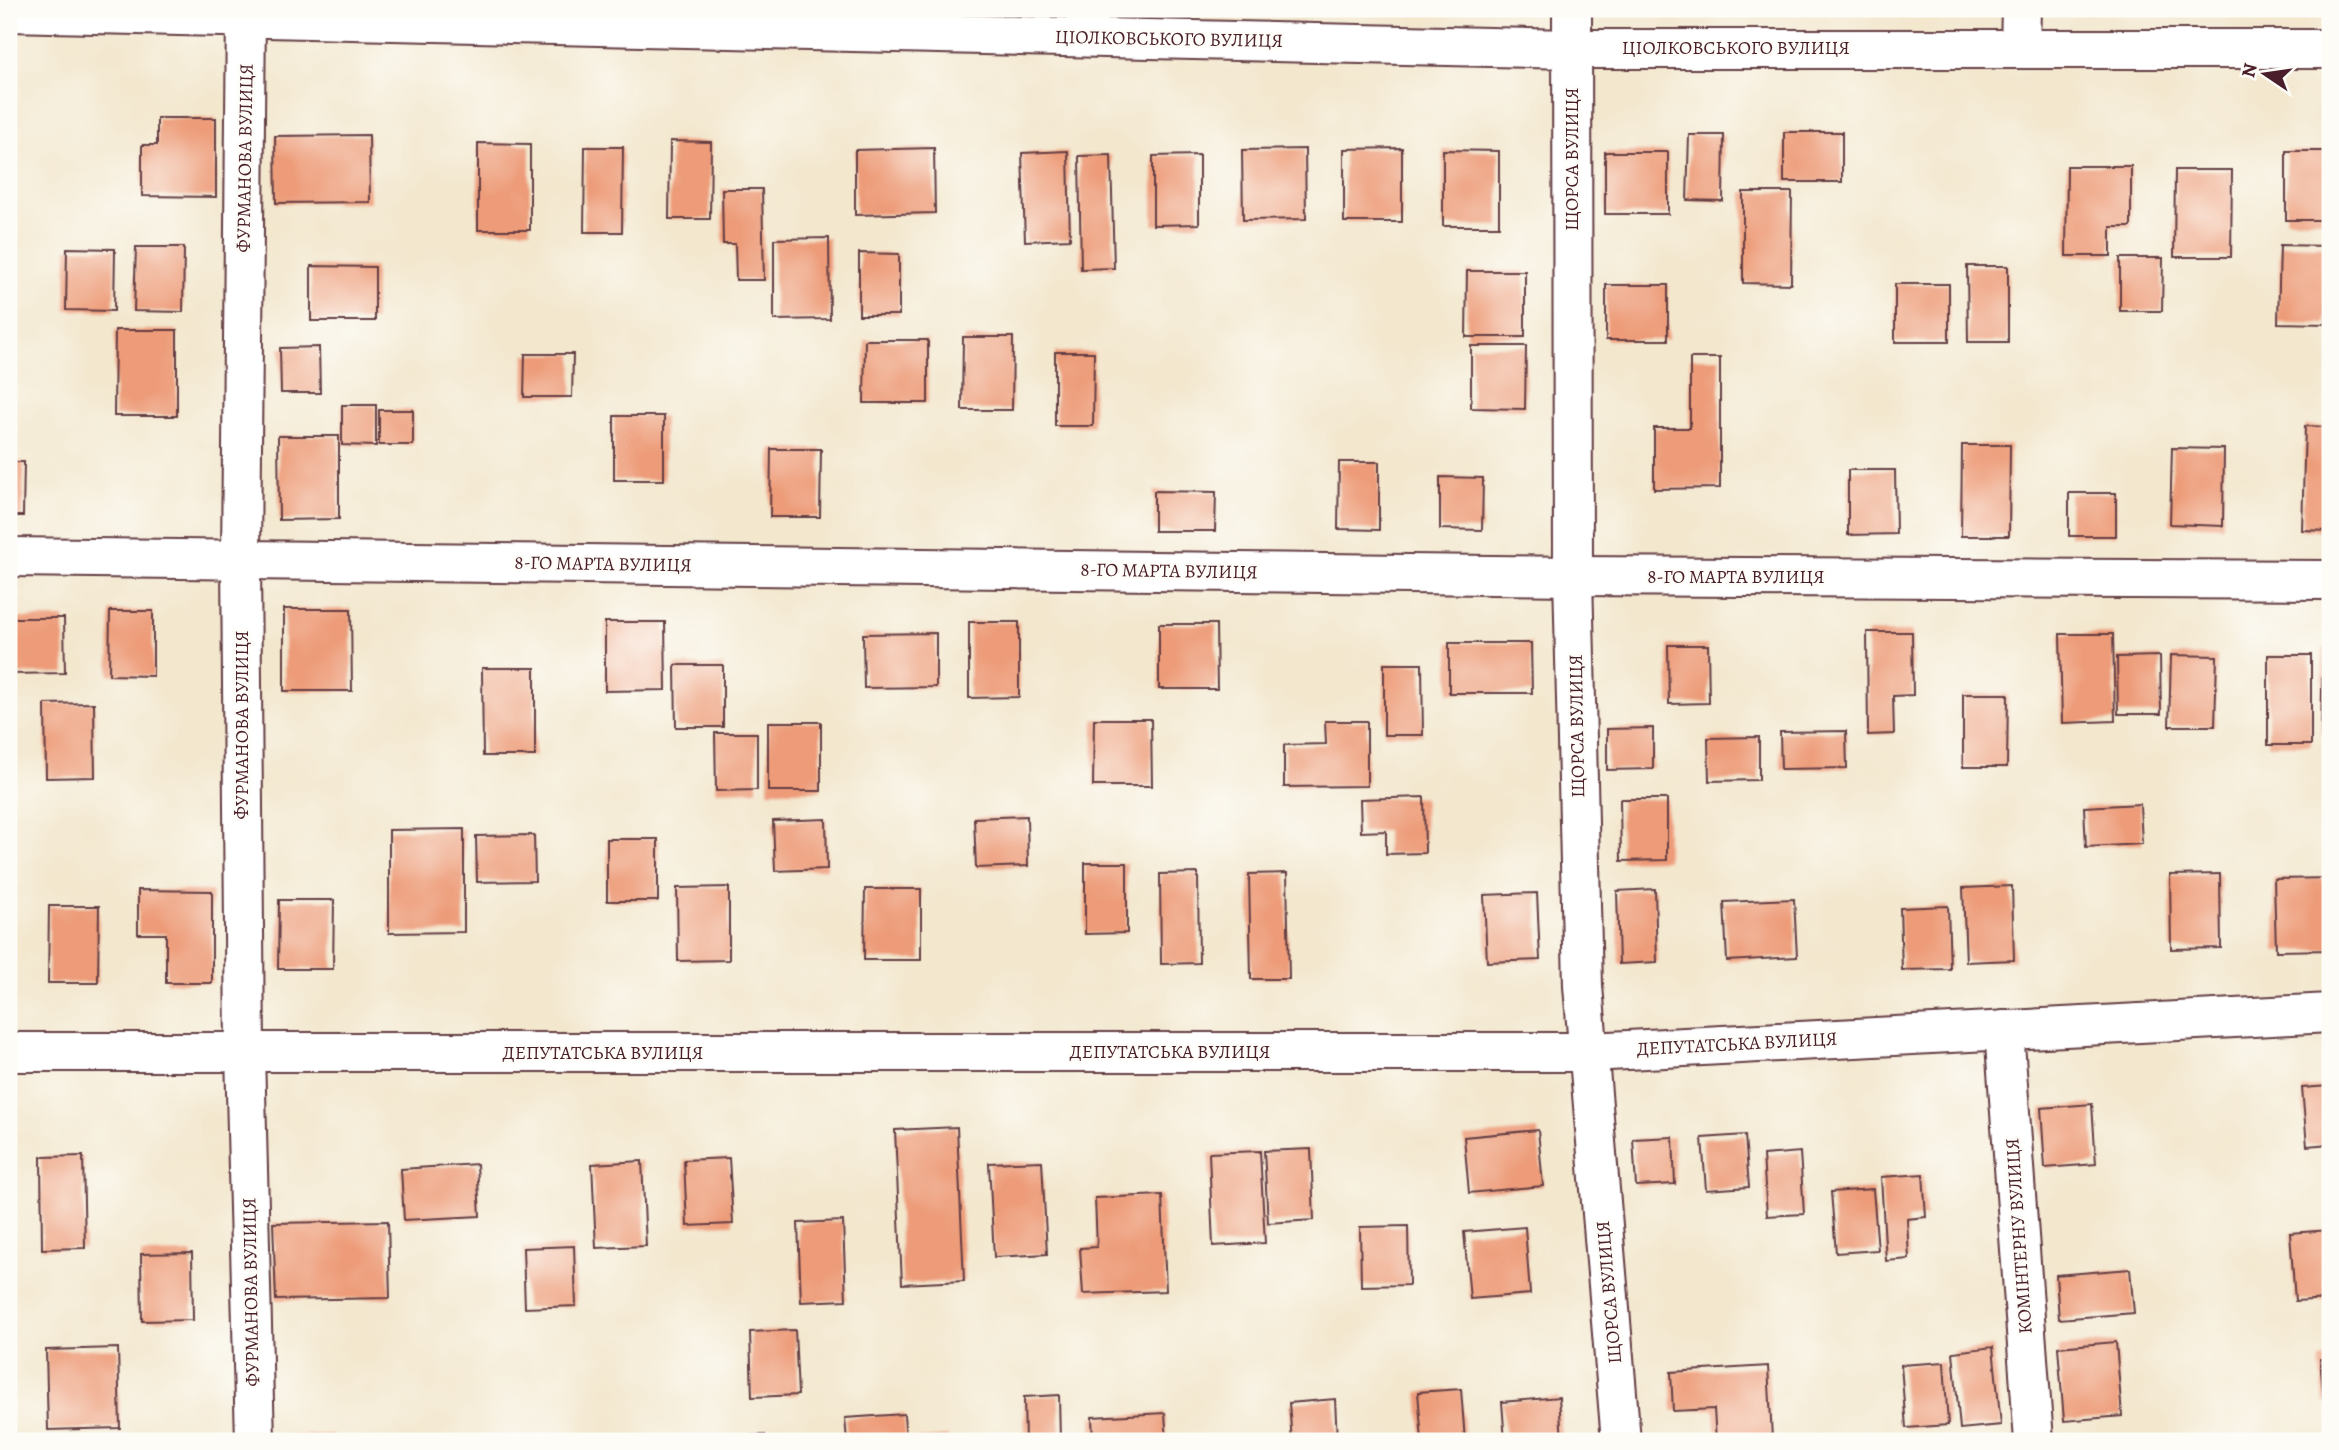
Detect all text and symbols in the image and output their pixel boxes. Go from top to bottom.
street label: ЦІОЛКОВСЬКОГО ВУЛИЦЯ [1055,24,1283,54]
street label: ЦІОЛКОВСЬКОГО ВУЛИЦЯ [1622,35,1850,61]
north arrow [2230,38,2300,108]
text: N [2235,61,2264,80]
street label: ФУРМАНОВА ВУЛИЦЯ [230,63,260,253]
street label: ЩОРСА ВУЛИЦЯ [1559,87,1585,231]
street label: 8-ГО МАРТА ВУЛИЦЯ [514,549,692,579]
street label: 8-ГО МАРТА ВУЛИЦЯ [1080,556,1258,586]
street label: 8-ГО МАРТА ВУЛИЦЯ [1647,564,1825,590]
street label: ФУРМАНОВА ВУЛИЦЯ [229,630,255,820]
street label: ЩОРСА ВУЛИЦЯ [1563,654,1591,798]
street label: ДЕПУТАТСЬКА ВУЛИЦЯ [1636,1026,1838,1062]
street label: ДЕПУТАТСЬКА ВУЛИЦЯ [1070,1039,1270,1065]
street label: ДЕПУТАТСЬКА ВУЛИЦЯ [503,1040,703,1066]
street label: КОМІНТЕРНУ ВУЛИЦЯ [1999,1137,2039,1335]
street label: ФУРМАНОВА ВУЛИЦЯ [236,1197,266,1387]
street label: ЩОРСА ВУЛИЦЯ [1590,1219,1628,1365]

